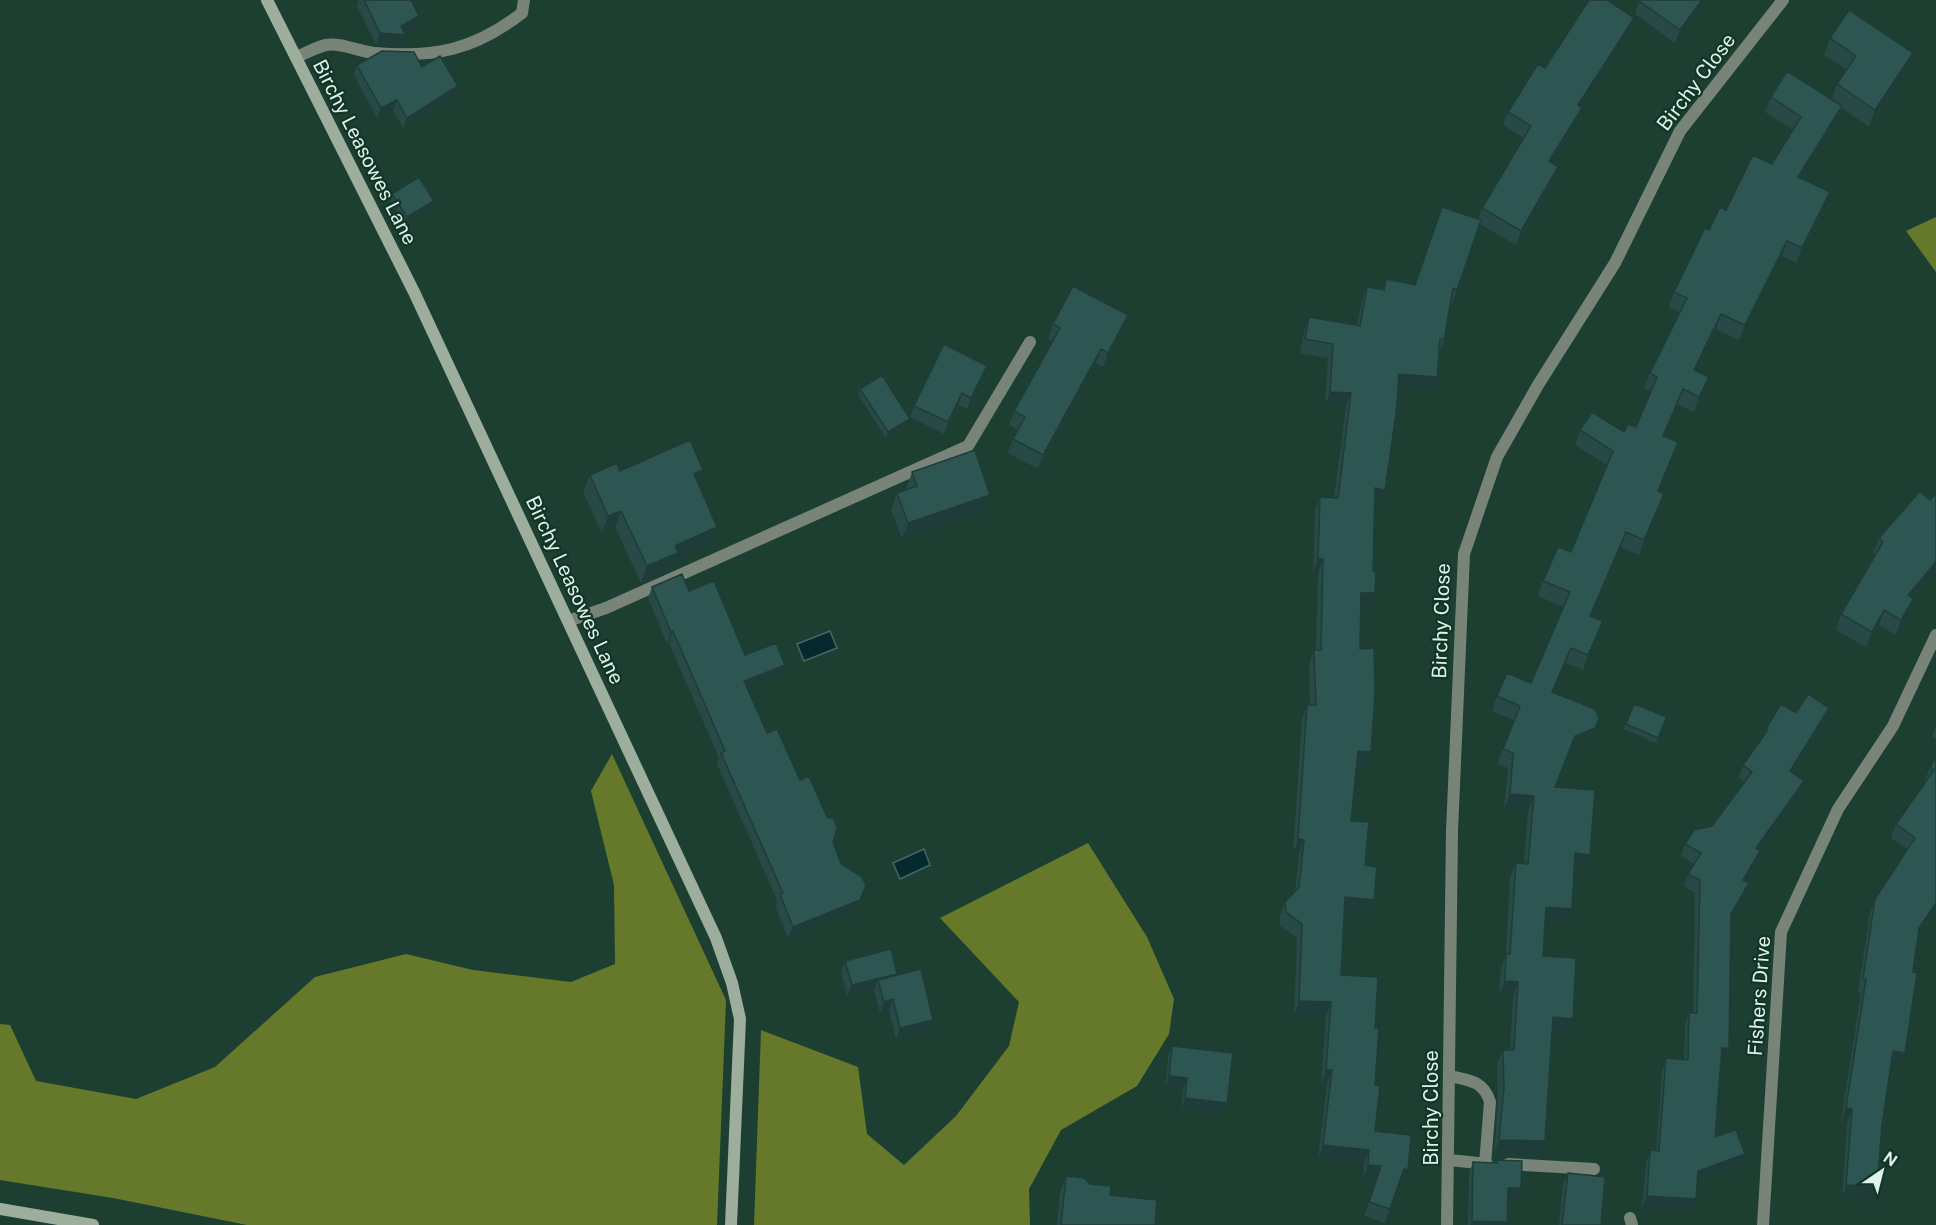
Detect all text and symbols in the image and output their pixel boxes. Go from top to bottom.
street label: Birchy Close [1652,29,1740,135]
street label: Birchy Leasowes Lane [308,55,422,249]
street label: Birchy Leasowes Lane [521,492,629,688]
street label: Birchy Close [1427,563,1455,679]
street label: Fishers Drive [1743,935,1775,1057]
street label: Birchy Close [1419,1050,1443,1166]
north arrow [1852,1141,1912,1201]
text: N [1880,1148,1901,1170]

